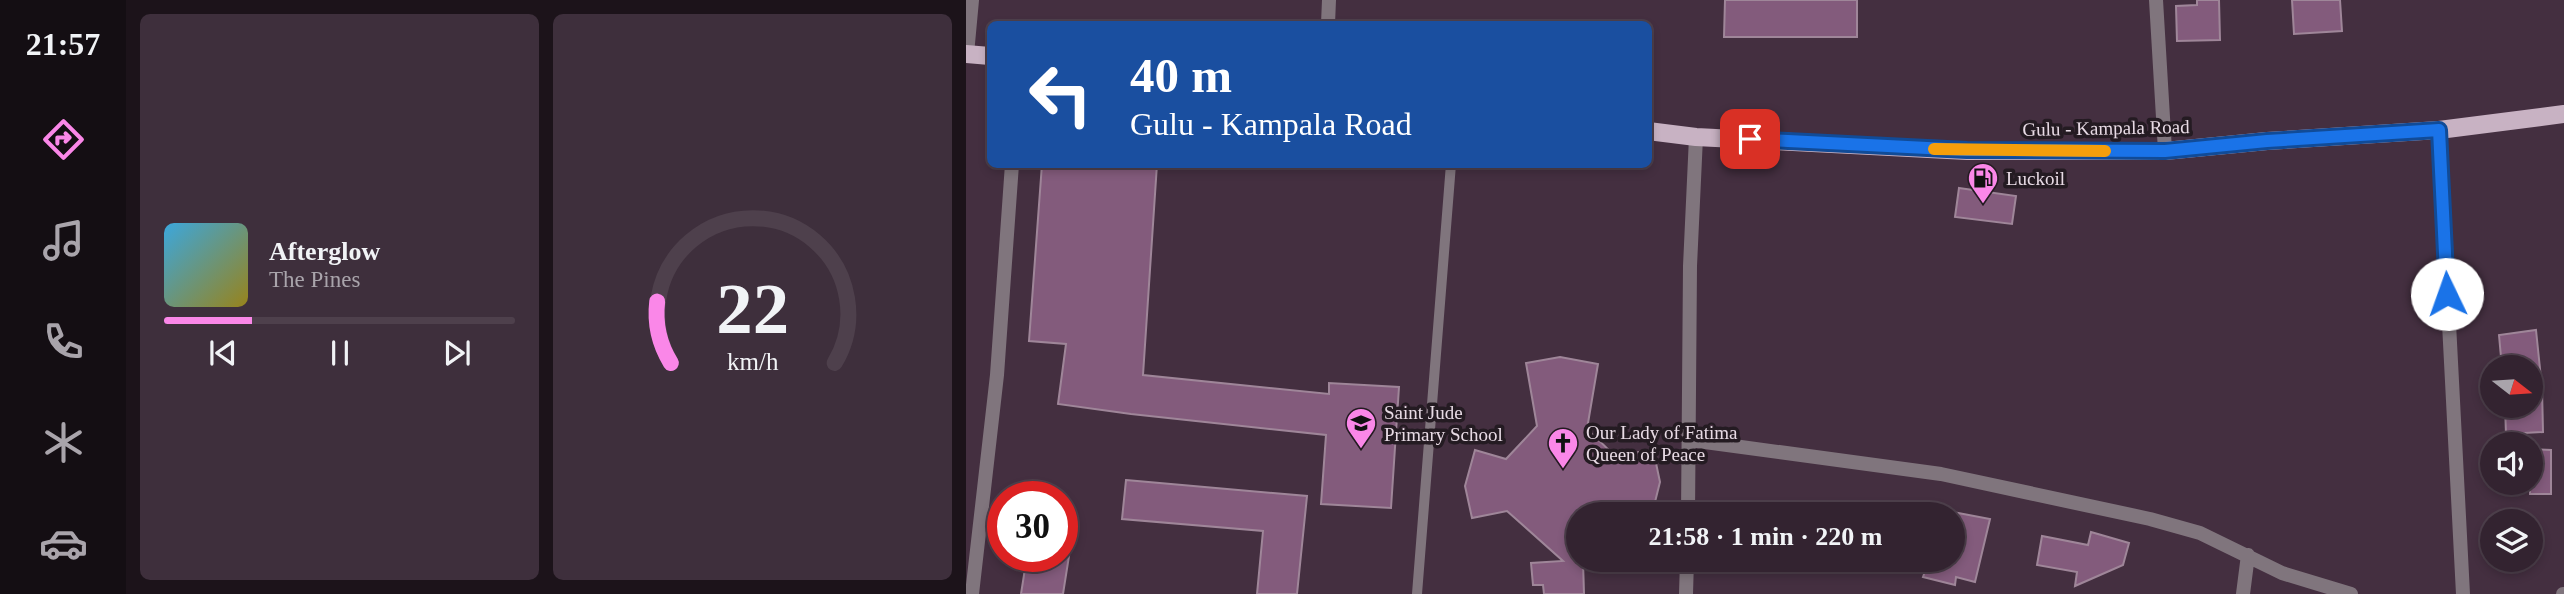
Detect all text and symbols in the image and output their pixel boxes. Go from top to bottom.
text: 21:57 [26,26,100,62]
text: 40 m [1130,48,1232,103]
icon: left [1015,49,1106,140]
text: Gulu - Kampala Road [1130,106,1412,142]
pin [1720,109,1780,169]
icon: directions [39,115,88,164]
street label: Gulu - Kampala Road [2022,116,2190,140]
icon: arrive [1731,120,1769,158]
fuel station icon: Luckoil [1966,161,2000,205]
place label: Luckoil [2006,168,2065,189]
icon: music [39,216,88,265]
text: Afterglow [269,237,380,266]
position arrow [2410,257,2484,331]
text: The Pines [269,267,360,292]
text: 22 [716,268,789,349]
icon: phone [39,317,88,366]
icon: previous [204,334,242,372]
icon: pause [321,334,359,372]
icon: next [438,334,476,372]
text: km/h [727,348,779,375]
north arrow [2480,355,2543,418]
map controls [2480,355,2543,572]
place label: Saint Jude Primary School [1384,402,1503,445]
school or university icon: Saint Jude Primary School [1344,406,1378,450]
icon: climate [39,418,88,467]
place label: Our Lady of Fatima Queen of Peace [1586,422,1738,465]
church icon: Our Lady of Fatima Queen of Peace [1546,426,1580,470]
button: sound [2480,432,2543,495]
speed limit sign: 30 [987,481,1078,572]
button: layers [2480,509,2543,572]
icon: car [39,519,88,568]
text: 21:58 · 1 min · 220 m [1649,522,1883,551]

